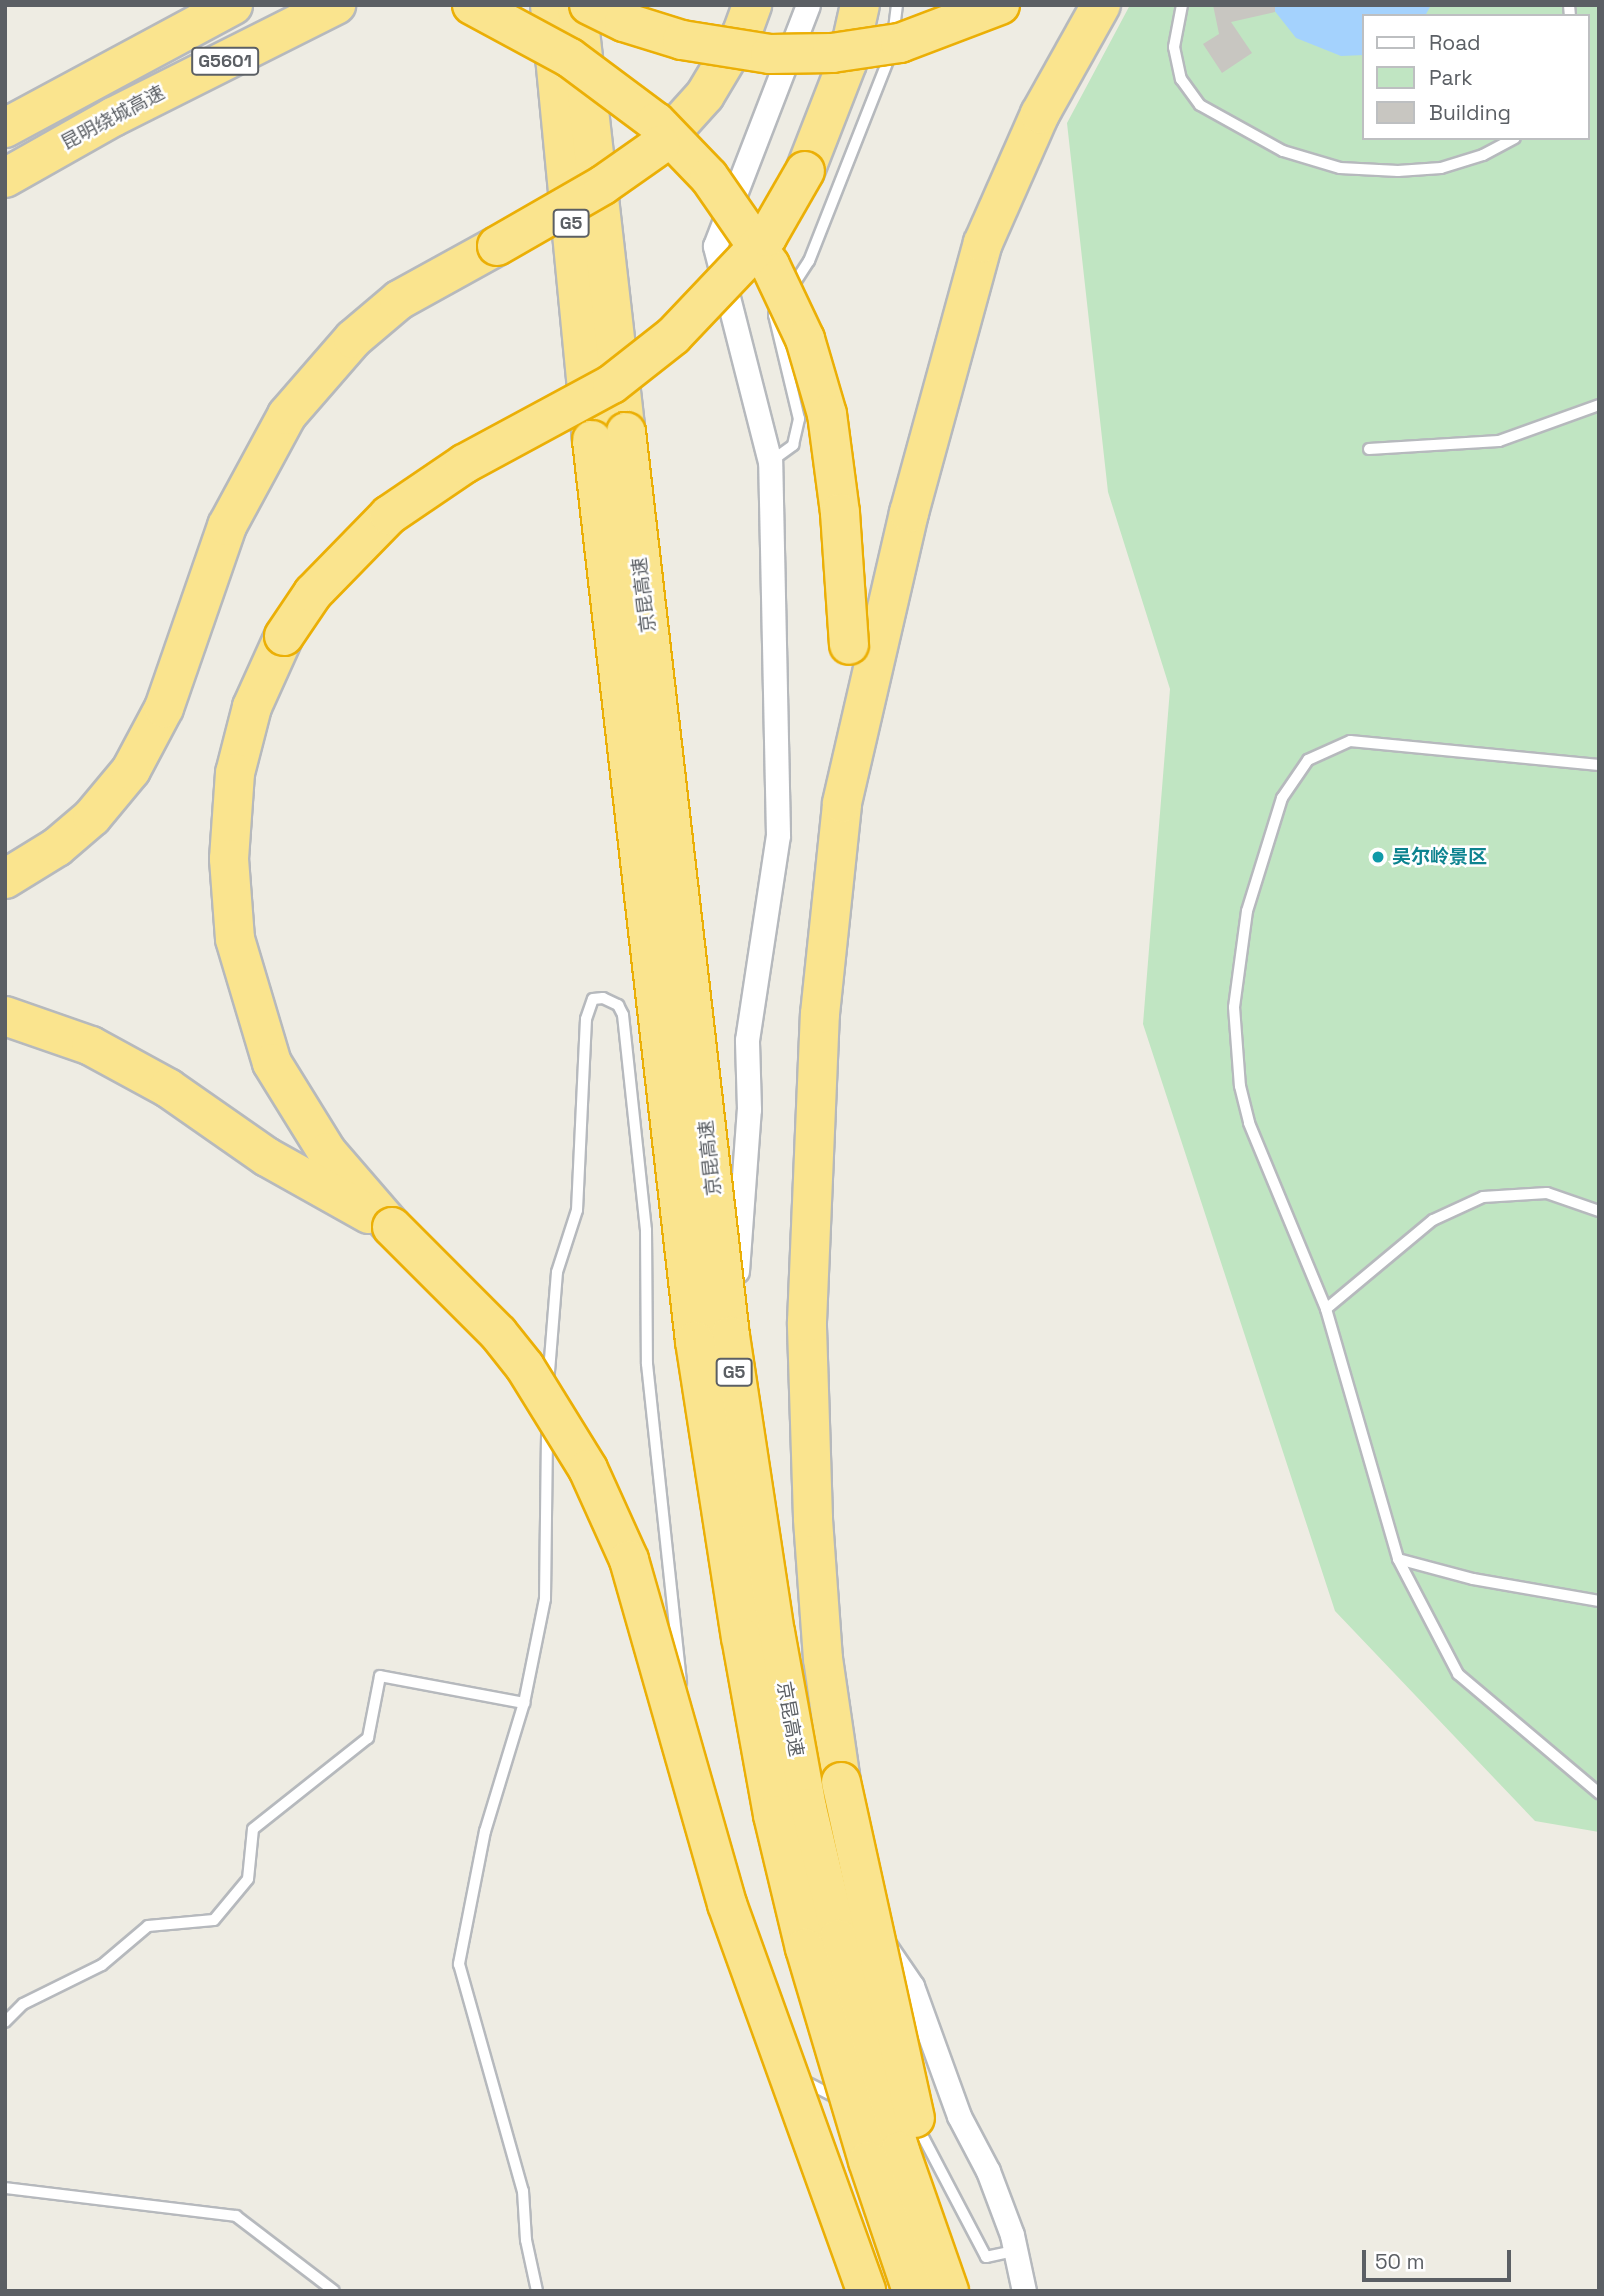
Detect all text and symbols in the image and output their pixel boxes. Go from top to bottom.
legend [1362,14,1590,140]
text: Road [1429,29,1481,56]
road number: G5601 [190,46,260,76]
text: Park [1429,64,1473,91]
street label: 昆明绕城高速 [57,81,169,155]
text: Building [1429,99,1511,126]
road number: G5 [552,208,590,238]
street label: 京昆高速 [628,556,660,634]
place label: 吴尔岭景区 [1392,846,1487,868]
marker: 吴尔岭景区 [1370,849,1386,865]
street label: 京昆高速 [695,1119,725,1197]
road number: G5 [715,1358,753,1386]
street label: 京昆高速 [772,1680,808,1758]
scale bar [1366,2236,1515,2280]
text: 50 m [1375,2248,1425,2275]

